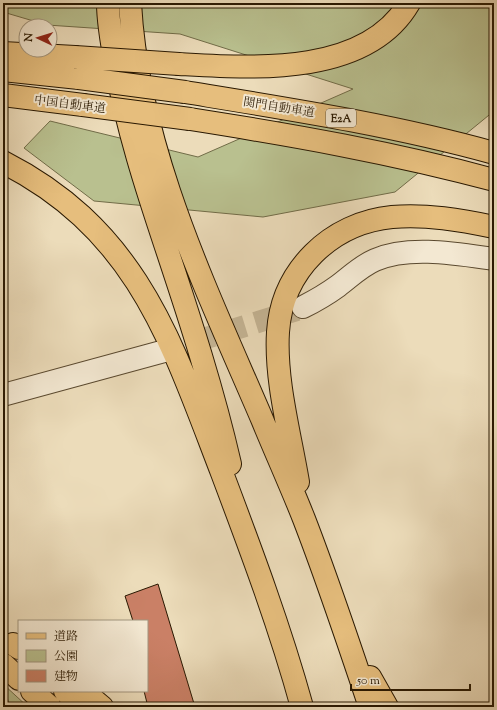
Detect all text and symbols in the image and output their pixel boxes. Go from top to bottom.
north arrow [18,18,58,58]
text: N [21,32,37,43]
street label: 中国自動車道 [33,92,107,118]
street label: 関門自動車道 [242,93,316,123]
road number: E2A [326,109,356,127]
legend [18,620,148,692]
text: 道路 [54,628,78,646]
text: 公園 [54,648,78,666]
scale bar [351,666,470,692]
text: 建物 [54,668,78,686]
text: 50 m [356,672,380,690]

